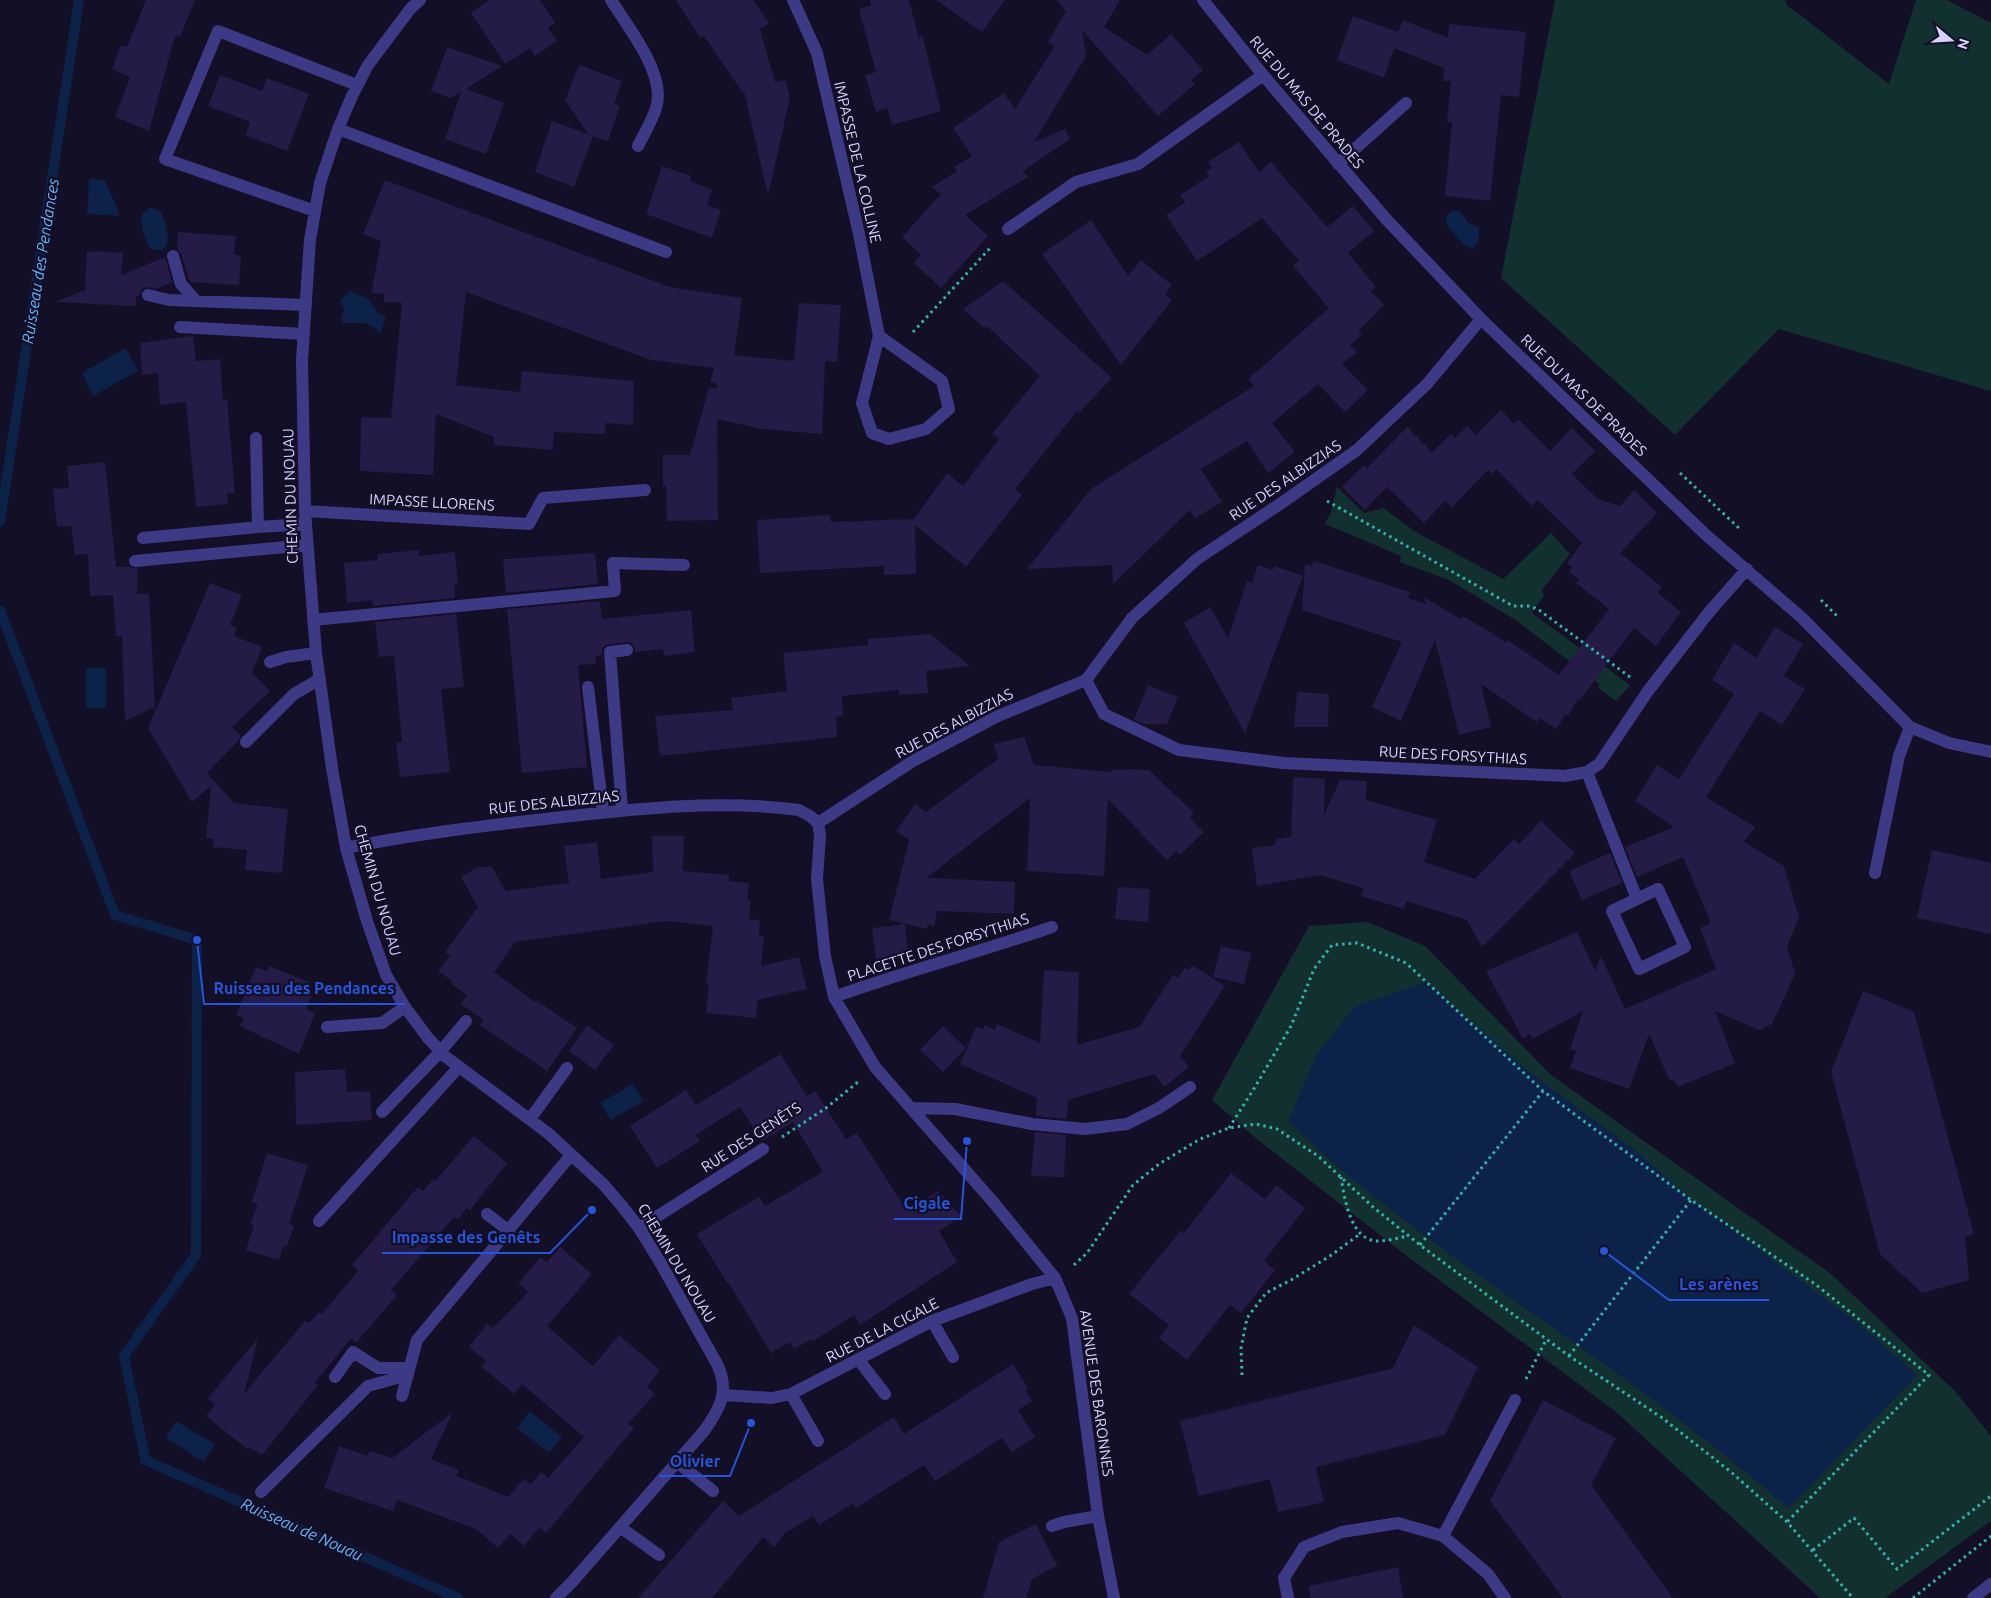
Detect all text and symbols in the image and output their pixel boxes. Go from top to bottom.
north arrow [1926,15,1976,65]
street label: RUE DU MAS DE PRADES [1247,32,1368,172]
text: N [1954,37,1973,51]
street label: IMPASSE DE LA COLLINE [831,80,885,244]
water label: Ruisseau des Pendances [18,177,62,345]
street label: RUE DU MAS DE PRADES [1518,331,1650,460]
street label: CHEMIN DU NOUAU [279,428,301,564]
street label: RUE DES ALBIZZIAS [1226,436,1344,524]
street label: IMPASSE LLORENS [369,490,495,514]
street label: RUE DES ALBIZZIAS [892,685,1016,761]
street label: RUE DES FORSYTHIAS [1379,743,1528,767]
street label: RUE DES ALBIZZIAS [488,787,620,817]
street label: CHEMIN DU NOUAU [351,822,405,958]
street label: PLACETTE DES FORSYTHIAS [845,910,1031,984]
callout: Ruisseau des Pendances [204,973,405,1004]
text: Ruisseau des Pendances [214,979,394,997]
street label: RUE DES GENÊTS [698,1098,804,1176]
callout: Cigale [894,1188,961,1219]
text: Cigale [904,1194,950,1212]
street label: CHEMIN DU NOUAU [635,1200,719,1326]
callout: Impasse des Genêts [382,1222,550,1253]
text: Impasse des Genêts [392,1228,540,1246]
callout: Les arènes [1669,1269,1769,1300]
text: Les arènes [1679,1275,1759,1293]
street label: RUE DE LA CIGALE [823,1294,941,1366]
street label: AVENUE DES BARONNES [1077,1309,1117,1477]
callout: Olivier [660,1445,730,1476]
text: Olivier [670,1452,721,1470]
water label: Ruisseau de Nouau [238,1494,366,1564]

